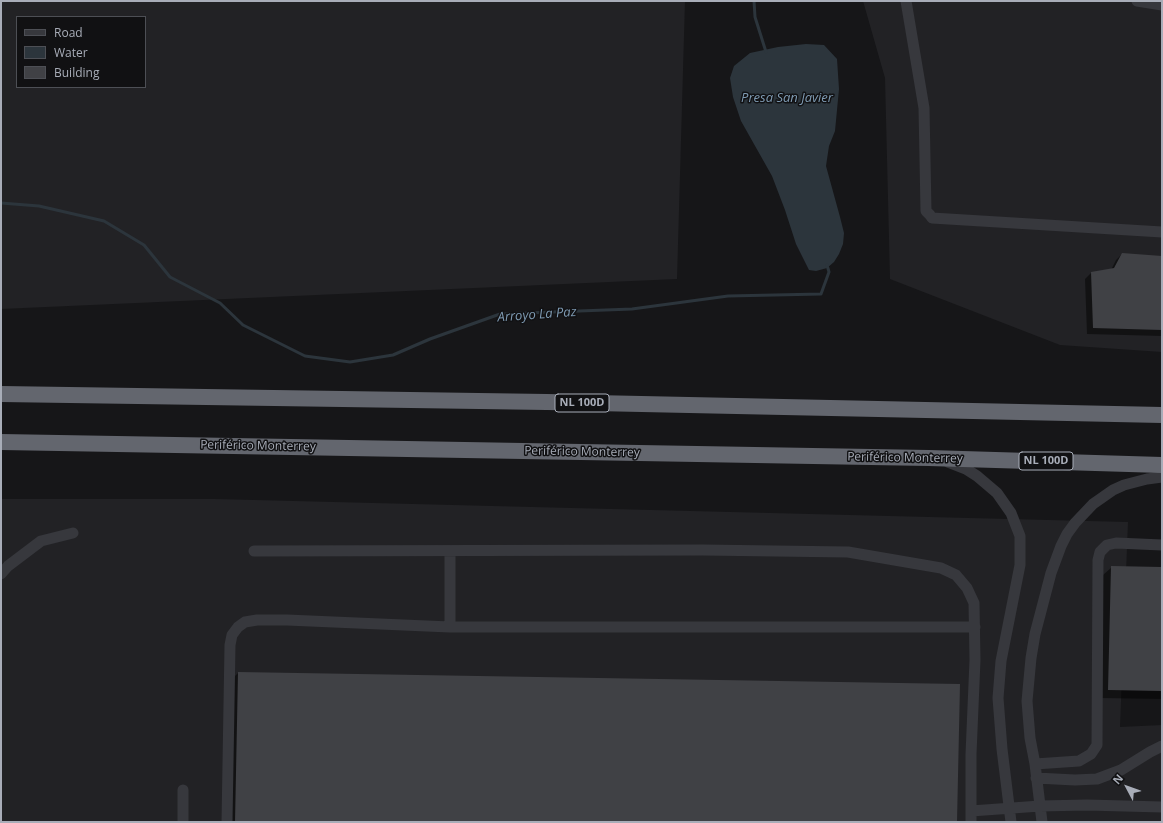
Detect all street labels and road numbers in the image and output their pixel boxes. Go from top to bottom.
road number: NL 100D [555,394,609,412]
street label: Periférico Monterrey [200,438,316,454]
street label: Periférico Monterrey [524,444,640,460]
street label: Periférico Monterrey [847,450,963,466]
road number: NL 100D [1019,452,1073,470]

